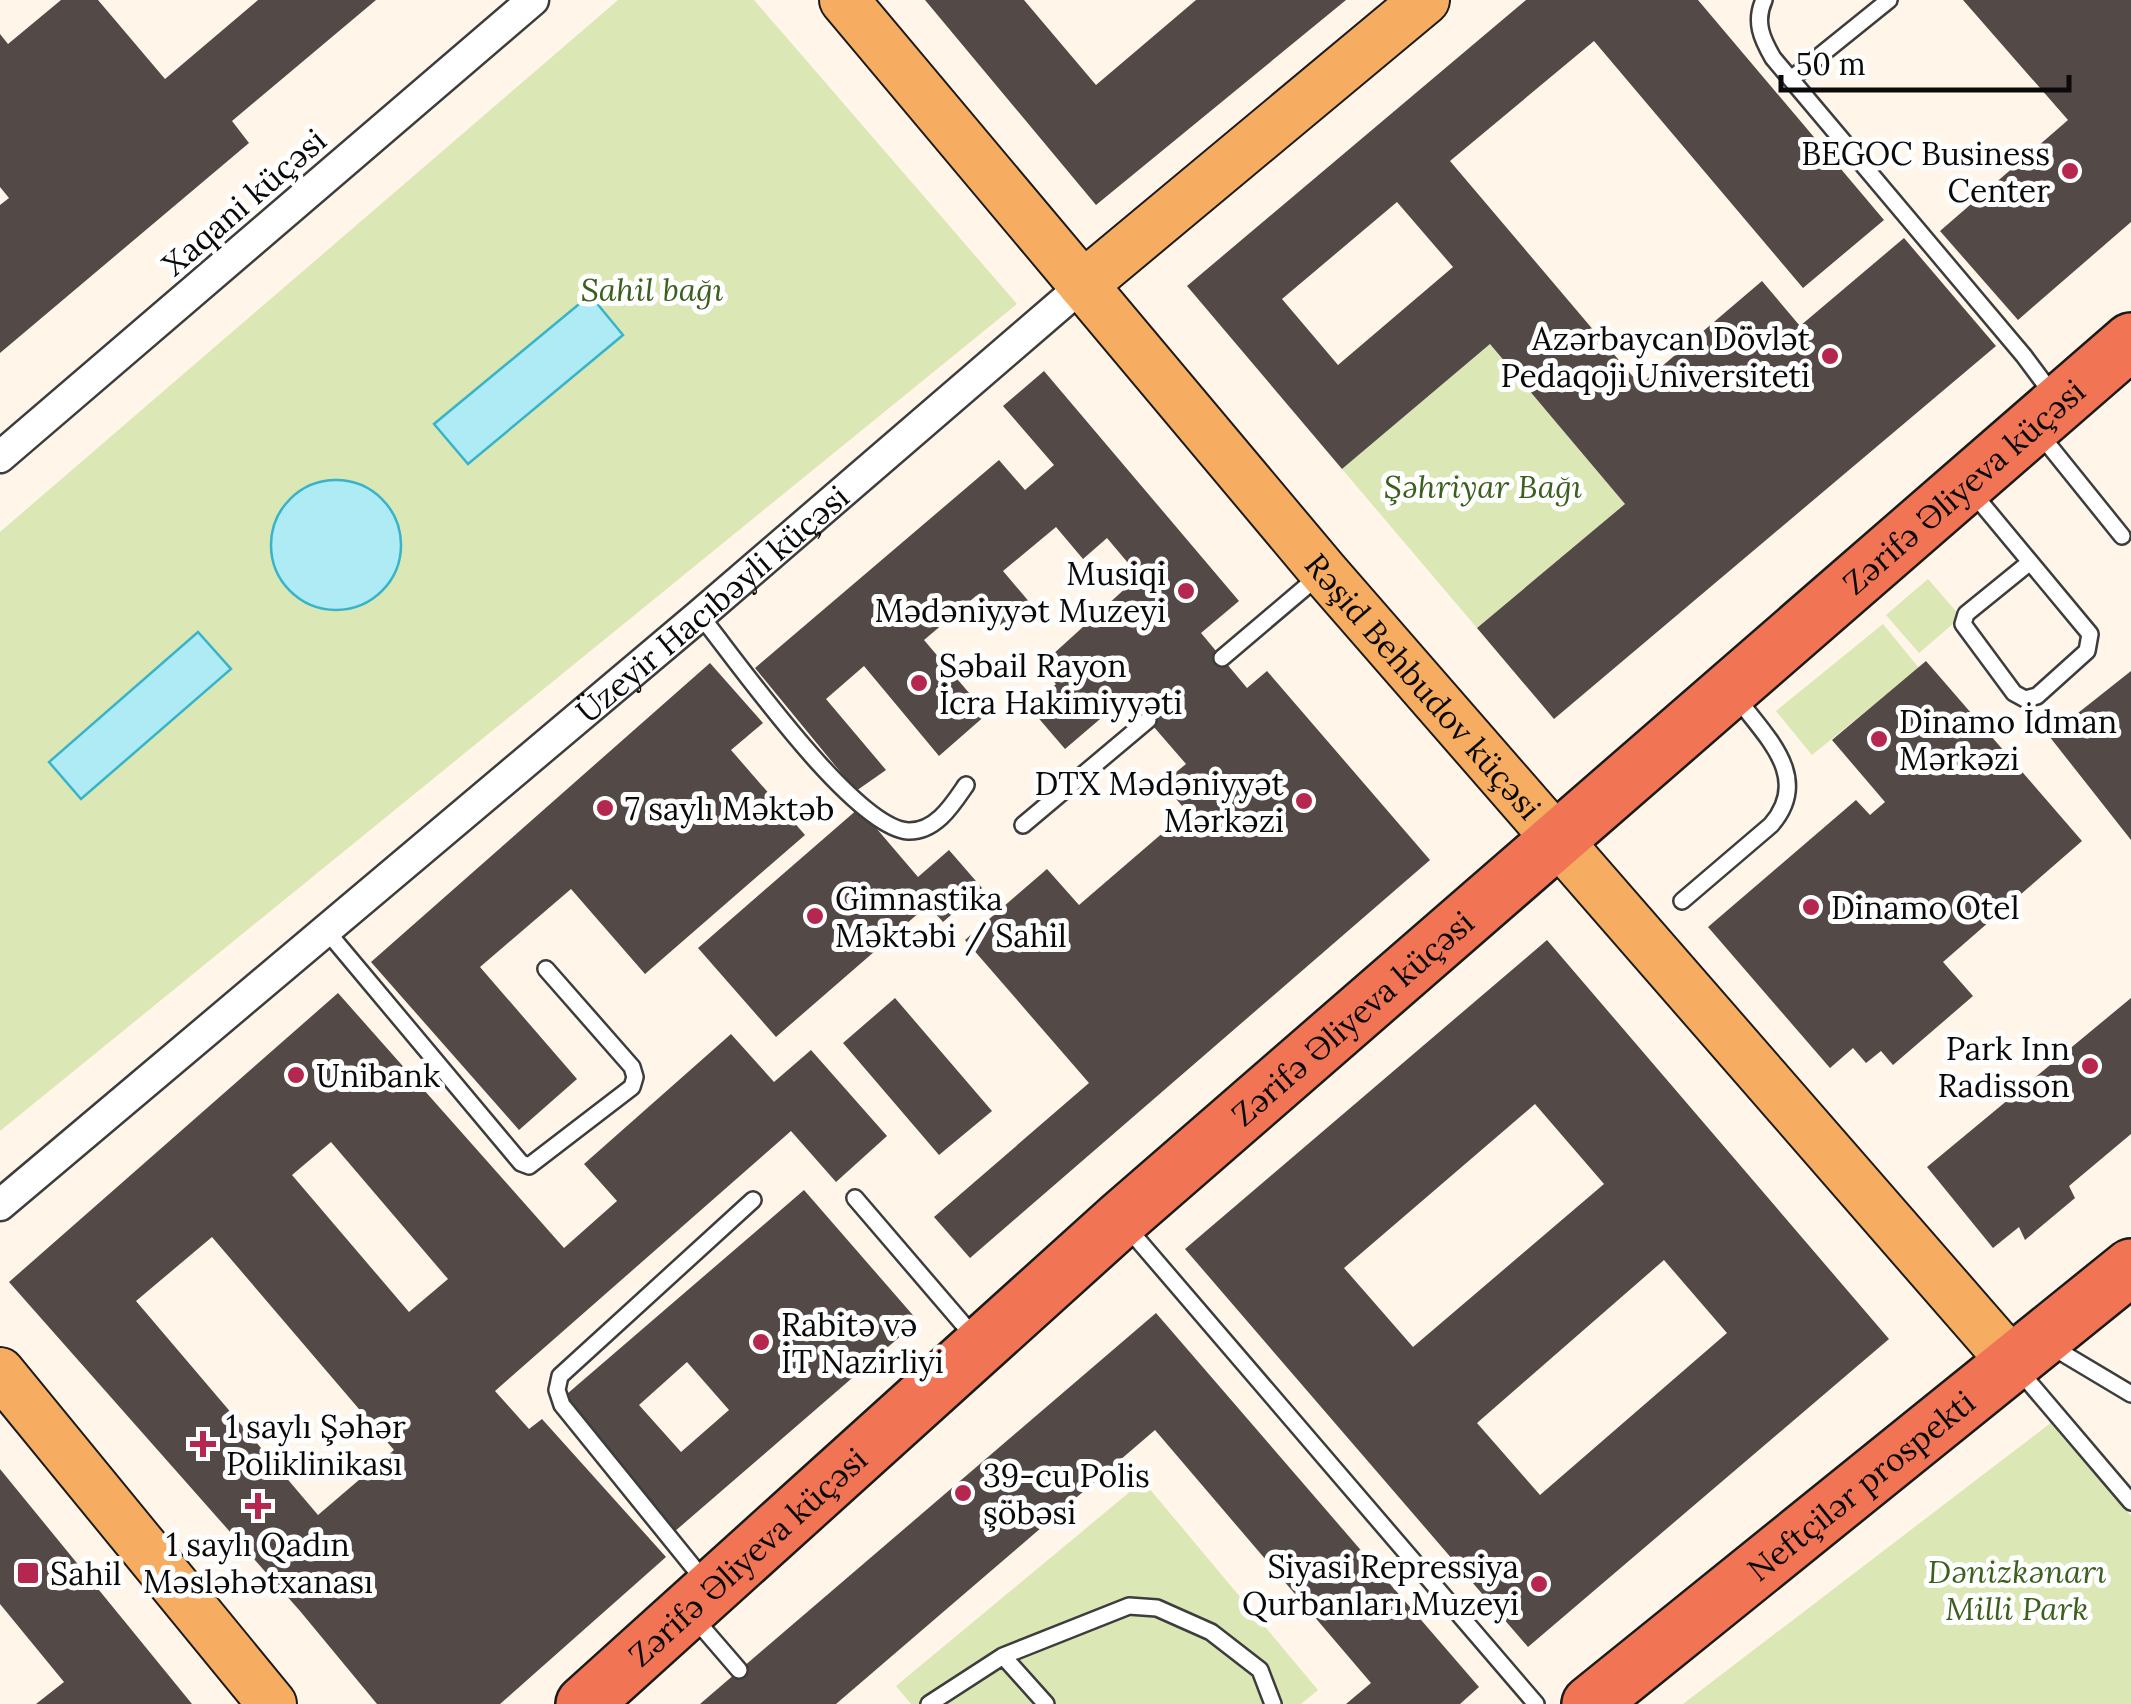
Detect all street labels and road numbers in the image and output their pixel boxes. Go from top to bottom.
street label: Xaqani küçəsi [154,120,334,284]
street label: Zərifə Əliyeva küçəsi [1834,370,2093,603]
street label: Üzeyir Hacıbəyli küçəsi [567,476,857,731]
street label: Rəşid Behbudov küçəsi [1296,545,1550,828]
street label: Zərifə Əliyeva küçəsi [1223,902,1482,1134]
street label: Neftçilər prospekti [1739,1381,1983,1589]
street label: Zərifə Əliyeva küçəsi [619,1438,875,1675]

